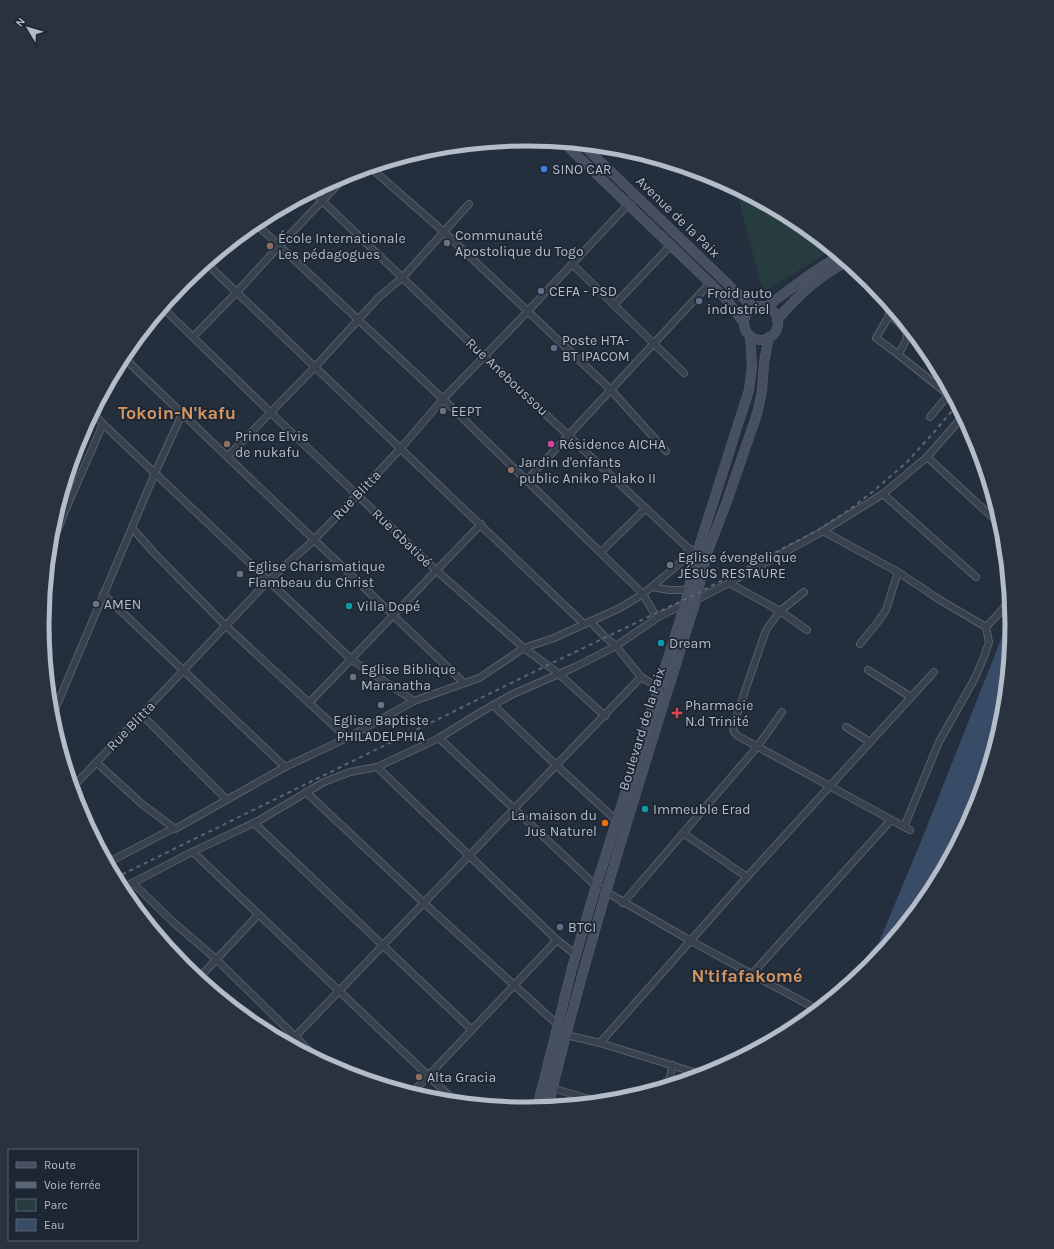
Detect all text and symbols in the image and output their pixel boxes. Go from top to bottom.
north arrow [8,8,48,48]
text: N [13,15,28,29]
place label: SINO CAR [552,161,612,178]
marker: SINO CAR [539,164,549,174]
street label: Avenue de la Paix [633,173,723,261]
place label: Communauté Apostolique du Togo [455,227,584,260]
place label: École Internationale Les pédagogues [278,229,406,263]
marker: Communauté Apostolique du Togo [442,238,452,248]
marker: École Internationale Les pédagogues [265,241,275,251]
place label: CEFA - PSD [549,283,617,300]
place label: Froid auto industriel [707,285,772,318]
marker: CEFA - PSD [536,286,546,296]
marker: Froid auto industriel [694,296,704,306]
place label: Poste HTA- BT IPACOM [562,332,630,365]
street label: Rue Aneboussou [462,334,552,420]
marker: Poste HTA- BT IPACOM [549,343,559,353]
district label: Tokoin-N'kafu [118,402,236,424]
place label: EEPT [451,403,482,420]
marker: EEPT [438,406,448,416]
place label: Prince Elvis de nukafu [235,428,309,461]
place label: Résidence AICHA [559,436,666,453]
marker: Prince Elvis de nukafu [222,439,232,449]
marker: Résidence AICHA [546,439,556,449]
place label: Jardin d'enfants public Aniko Palako II [519,454,656,487]
marker: Jardin d'enfants public Aniko Palako II [506,465,516,475]
street label: Rue Blitta [329,467,385,523]
street label: Rue Gbatioé [368,505,436,571]
place label: Eglise évengelique JÉSUS RESTAURE [678,549,797,582]
place label: Eglise Charismatique Flambeau du Christ [248,558,385,591]
marker: Eglise évengelique JÉSUS RESTAURE [665,560,675,570]
marker: Eglise Charismatique Flambeau du Christ [235,569,245,579]
place label: AMEN [104,596,141,613]
place label: Villa Dopé [357,598,420,615]
marker: AMEN [91,599,101,609]
marker: Villa Dopé [344,601,354,611]
place label: Dream [669,635,711,652]
marker: Dream [656,638,666,648]
place label: Eglise Biblique Maranatha [361,661,456,694]
street label: Boulevard de la Paix [615,665,669,793]
marker: Eglise Biblique Maranatha [348,672,358,682]
place label: Pharmacie N.d Trinité [685,697,753,730]
street label: Rue Blitta [103,698,159,754]
marker: Eglise Baptiste PHILADELPHIA [376,700,386,710]
marker: Pharmacie N.d Trinité [672,708,682,718]
place label: Eglise Baptiste PHILADELPHIA [333,712,429,745]
place label: Immeuble Erad [653,801,750,818]
marker: Immeuble Erad [640,804,650,814]
place label: La maison du Jus Naturel [511,807,597,840]
marker: La maison du Jus Naturel [600,818,610,828]
place label: BTCI [568,919,596,936]
marker: BTCI [555,922,565,932]
district label: N'tifafakomé [692,965,802,987]
place label: Alta Gracia [427,1069,496,1086]
marker: Alta Gracia [414,1072,424,1082]
legend [8,1149,138,1241]
text: Route [44,1158,76,1172]
text: Voie ferrée [44,1178,101,1192]
text: Parc [44,1198,68,1212]
text: Eau [44,1218,65,1232]

